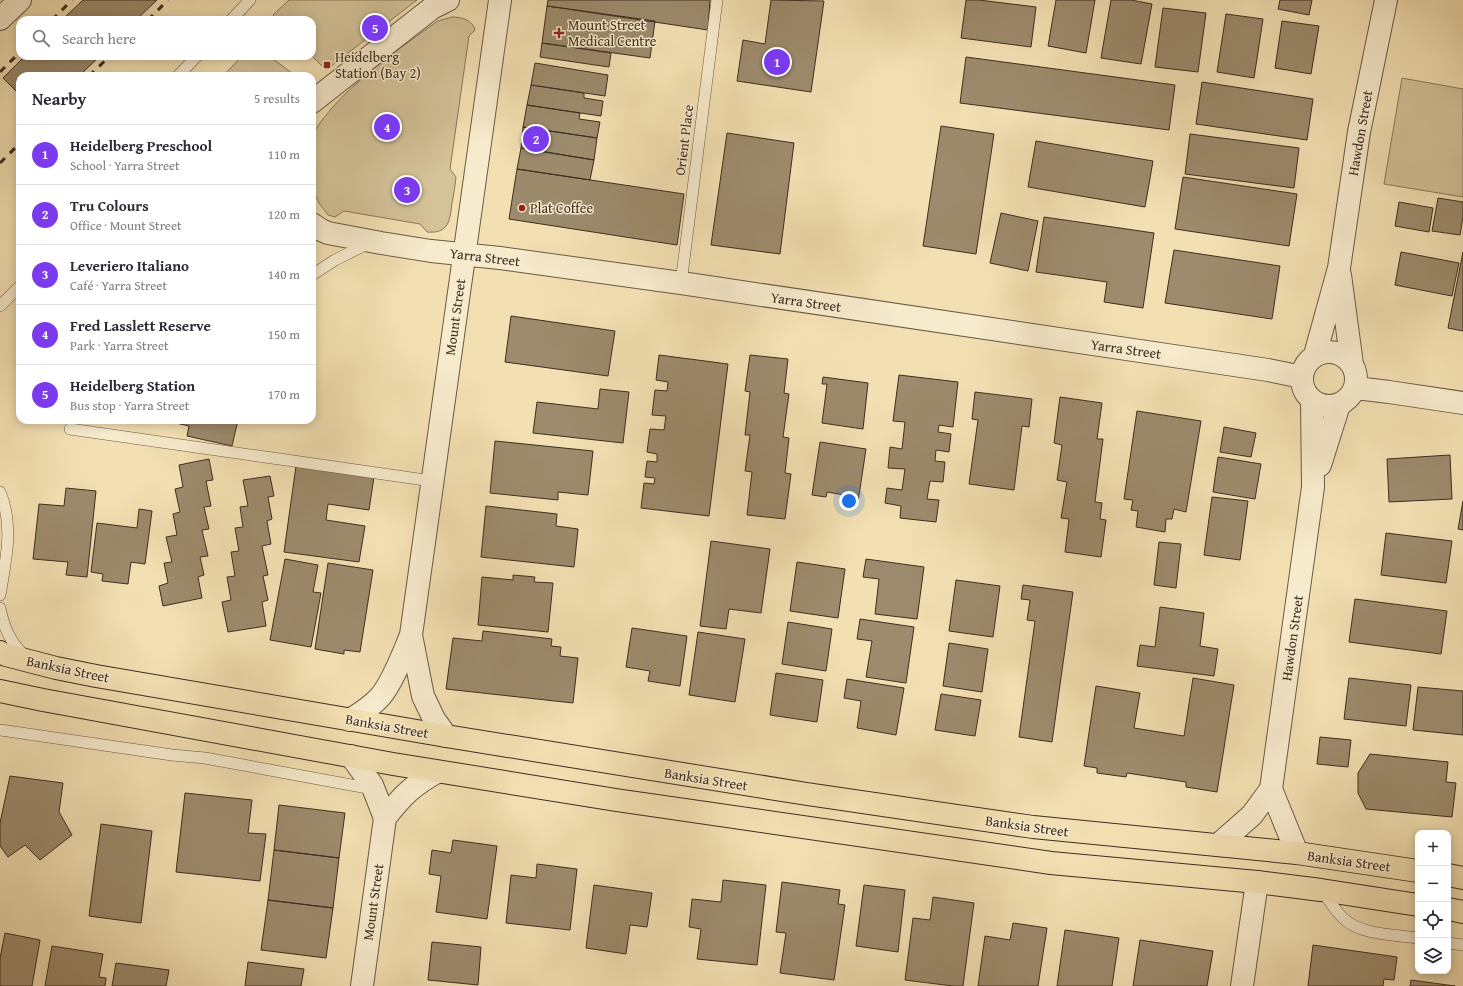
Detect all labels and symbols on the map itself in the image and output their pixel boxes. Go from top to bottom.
pin: 5 [362,13,388,43]
place label: Mount Street Medical Centre [568,15,657,51]
marker: Mount Street Medical Centre [553,27,565,39]
place label: Heidelberg Station (Bay 2) [335,47,421,83]
pin: 1 [764,47,790,77]
marker: Heidelberg Station (Bay 2) [322,60,332,70]
street label: Hawdon Street [1343,89,1377,177]
street label: Orient Place [670,103,698,177]
pin: 4 [374,112,400,142]
pin: 2 [523,124,549,154]
pin: 3 [394,175,420,205]
place label: Plat Coffee [530,198,593,218]
marker: Plat Coffee [517,203,527,213]
street label: Yarra Street [449,243,521,271]
street label: Mount Street [440,277,470,357]
street label: Yarra Street [770,287,842,317]
street label: Yarra Street [1090,334,1162,364]
your location [839,491,859,511]
street label: Hawdon Street [1276,594,1308,682]
street label: Banksia Street [25,650,111,688]
street label: Banksia Street [344,709,430,743]
street label: Banksia Street [663,763,749,795]
street label: Banksia Street [984,810,1070,842]
street label: Banksia Street [1306,845,1392,877]
street label: Mount Street [358,862,388,942]

